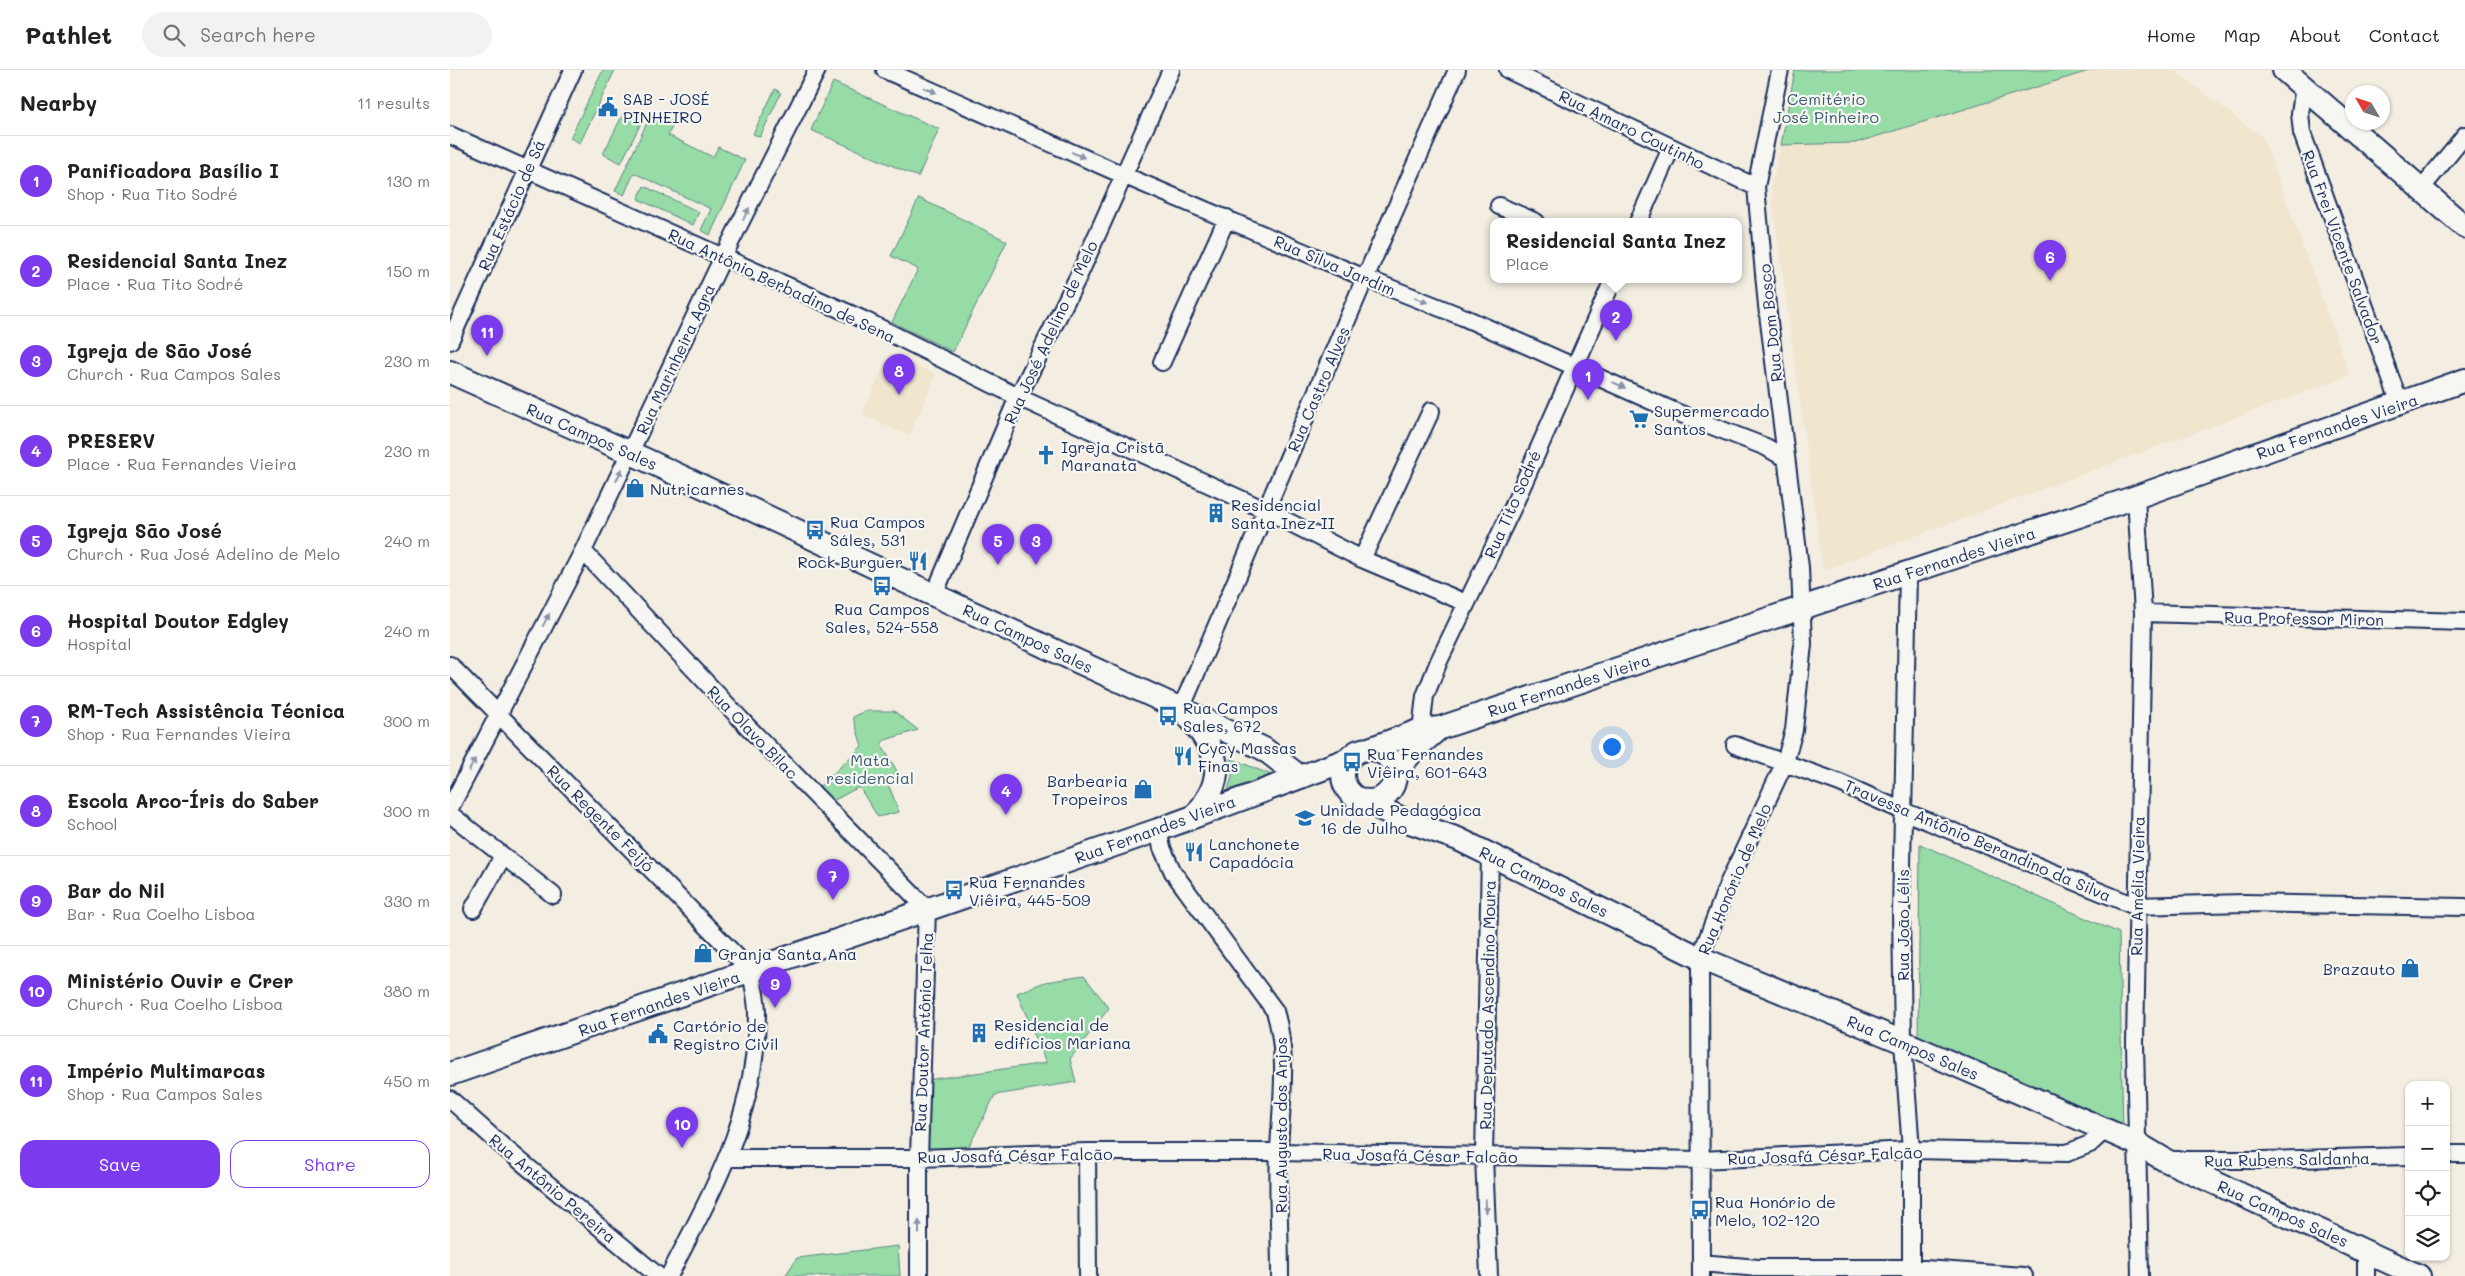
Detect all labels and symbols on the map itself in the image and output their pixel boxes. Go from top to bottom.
street label: Rua Amaro Coutinho [1556,85,1708,173]
north arrow [2345,85,2390,130]
one-way arrow [923,86,937,94]
place label: SAB - JOSÉ PINHEIRO [623,88,710,127]
park label: Cemitério José Pinheiro [1773,88,1879,127]
public building icon: SAB - JOSÉ PINHEIRO [597,96,619,118]
street label: Rua Estácio de Sá [473,136,549,274]
street label: Rua Frei Vicente Salvador [2298,147,2388,347]
one-way arrow [1071,152,1085,160]
one-way arrow [742,207,750,221]
street label: Rua Antônio Berbadino de Sena [665,223,899,347]
street label: Rua Silva Jardim [1271,230,1399,300]
street label: Rua José Adelino de Melo [998,237,1102,427]
pin: 6 [2034,240,2066,281]
street label: Rua Dom Bosco [1753,263,1787,383]
street label: Rua Marinheira Agra [631,280,719,438]
one-way arrow [1414,297,1429,305]
pin: 2 [1600,300,1632,341]
pin: 11 [471,315,503,356]
street label: Rua Castro Alves [1282,323,1354,455]
pin: 8 [883,354,915,395]
pin: 1 [1572,359,1604,400]
one-way arrow [1612,381,1626,389]
street label: Rua Fernandes Vieira [2253,388,2421,464]
street label: Rua Campos Sales [523,398,661,474]
place label: Supermercado Santos [1654,400,1769,439]
supermarket icon: Supermercado Santos [1628,408,1650,430]
place label: Igreja Cristã Maranata [1061,436,1165,475]
church icon: Igreja Cristã Maranata [1035,444,1057,466]
street label: Rua Tito Sodré [1479,447,1545,561]
one-way arrow [615,468,623,482]
shop icon: Nutricarnes [624,477,646,499]
place label: Nutricarnes [650,478,744,499]
place label: Residencial Santa Inez II [1231,494,1335,533]
building icon: Residencial Santa Inez II [1205,502,1227,524]
place label: Rua Campos Sáles, 531 [830,511,925,550]
bus stop icon: Rua Campos Sáles, 531 [804,519,826,541]
street label: Rua Fernandes Vieira [1870,522,2038,594]
pin: 5 [982,524,1014,565]
pin: 3 [1020,524,1052,565]
restaurant icon: Rock Burguer [907,550,929,572]
place label: Rock Burguer [798,551,903,572]
bus stop icon: Rua Campos Sales, 524-558 [871,575,893,597]
place label: Rua Campos Sales, 524-558 [825,598,939,637]
street label: Rua Campos Sales [960,599,1096,677]
street label: Rua Professor Miron [2224,606,2384,630]
one-way arrow [542,613,550,627]
street label: Rua Fernandes Vieira [1485,649,1653,721]
street label: Rua Olavo Bilac [703,681,803,783]
place label: Rua Campos Sales, 672 [1183,697,1278,736]
bus stop icon: Rua Campos Sales, 672 [1157,705,1179,727]
your location [1599,734,1625,760]
place label: Cycy Massas Finas [1198,737,1297,776]
place label: Rua Fernandes Viêira, 601-643 [1367,743,1487,782]
restaurant icon: Cycy Massas Finas [1172,745,1194,767]
park label: Mata residencial [826,749,914,788]
bus stop icon: Rua Fernandes Viêira, 601-643 [1341,751,1363,773]
one-way arrow [468,757,476,772]
street label: Rua Regente Feijó [543,760,659,876]
place label: Barbearia Tropeiros [1047,770,1128,809]
pin: 4 [990,774,1022,815]
street label: Travessa Antônio Berandino da Silva [1842,774,2114,906]
shop icon: Barbearia Tropeiros [1132,778,1154,800]
street label: Rua Fernandes Vieira [1072,790,1238,868]
place label: Unidade Pedagógica 16 de Julho [1320,799,1482,838]
street label: Rua Honório de Melo [1693,800,1775,958]
school or university icon: Unidade Pedagógica 16 de Julho [1294,807,1316,829]
street label: Rua Amélia Vieira [2125,816,2149,956]
place label: Lanchonete Capadócia [1209,833,1300,872]
restaurant icon: Lanchonete Capadócia [1183,841,1205,863]
street label: Rua Campos Sales [1476,841,1612,921]
pin: 7 [817,859,849,900]
street label: Rua João Lélis [1892,869,1913,981]
place label: Rua Fernandes Viêira, 445-509 [969,871,1090,910]
bus stop icon: Rua Fernandes Viêira, 445-509 [943,879,965,901]
street label: Rua Deputado Ascendino Moura [1474,880,1500,1130]
street label: Rua Doutor Antônio Telha [909,932,937,1132]
shop icon: Granja Santa Ana [692,942,714,964]
place label: Granja Santa Ana [718,943,857,964]
shop icon: Brazauto [2399,957,2421,979]
place label: Brazauto [2323,958,2395,979]
street label: Rua Fernandes Vieira [575,965,743,1041]
pin: 9 [759,967,791,1008]
street label: Rua Campos Sales [1844,1010,1982,1084]
place label: Residencial de edifícios Mariana [994,1014,1131,1053]
place label: Cartório de Registro Civil [673,1015,779,1054]
building icon: Residencial de edifícios Mariana [968,1022,990,1044]
public building icon: Cartório de Registro Civil [647,1023,669,1045]
street label: Rua Augusto dos Anjos [1270,1037,1291,1213]
pin: 10 [666,1107,698,1148]
street label: Rua Antônio Pereira [485,1129,621,1247]
street label: Rua Josafá César Falcão [1727,1141,1923,1169]
street label: Rua Josafá César Falcão [917,1143,1113,1167]
street label: Rua Josafá César Falcão [1322,1143,1518,1167]
street label: Rua Rubens Saldanha [2204,1147,2370,1171]
street label: Rua Campos Sales [2214,1175,2352,1251]
place label: Rua Honório de Melo, 102-120 [1715,1191,1836,1230]
one-way arrow [1482,1198,1490,1214]
bus stop icon: Rua Honório de Melo, 102-120 [1689,1199,1711,1221]
one-way arrow [915,1219,923,1235]

